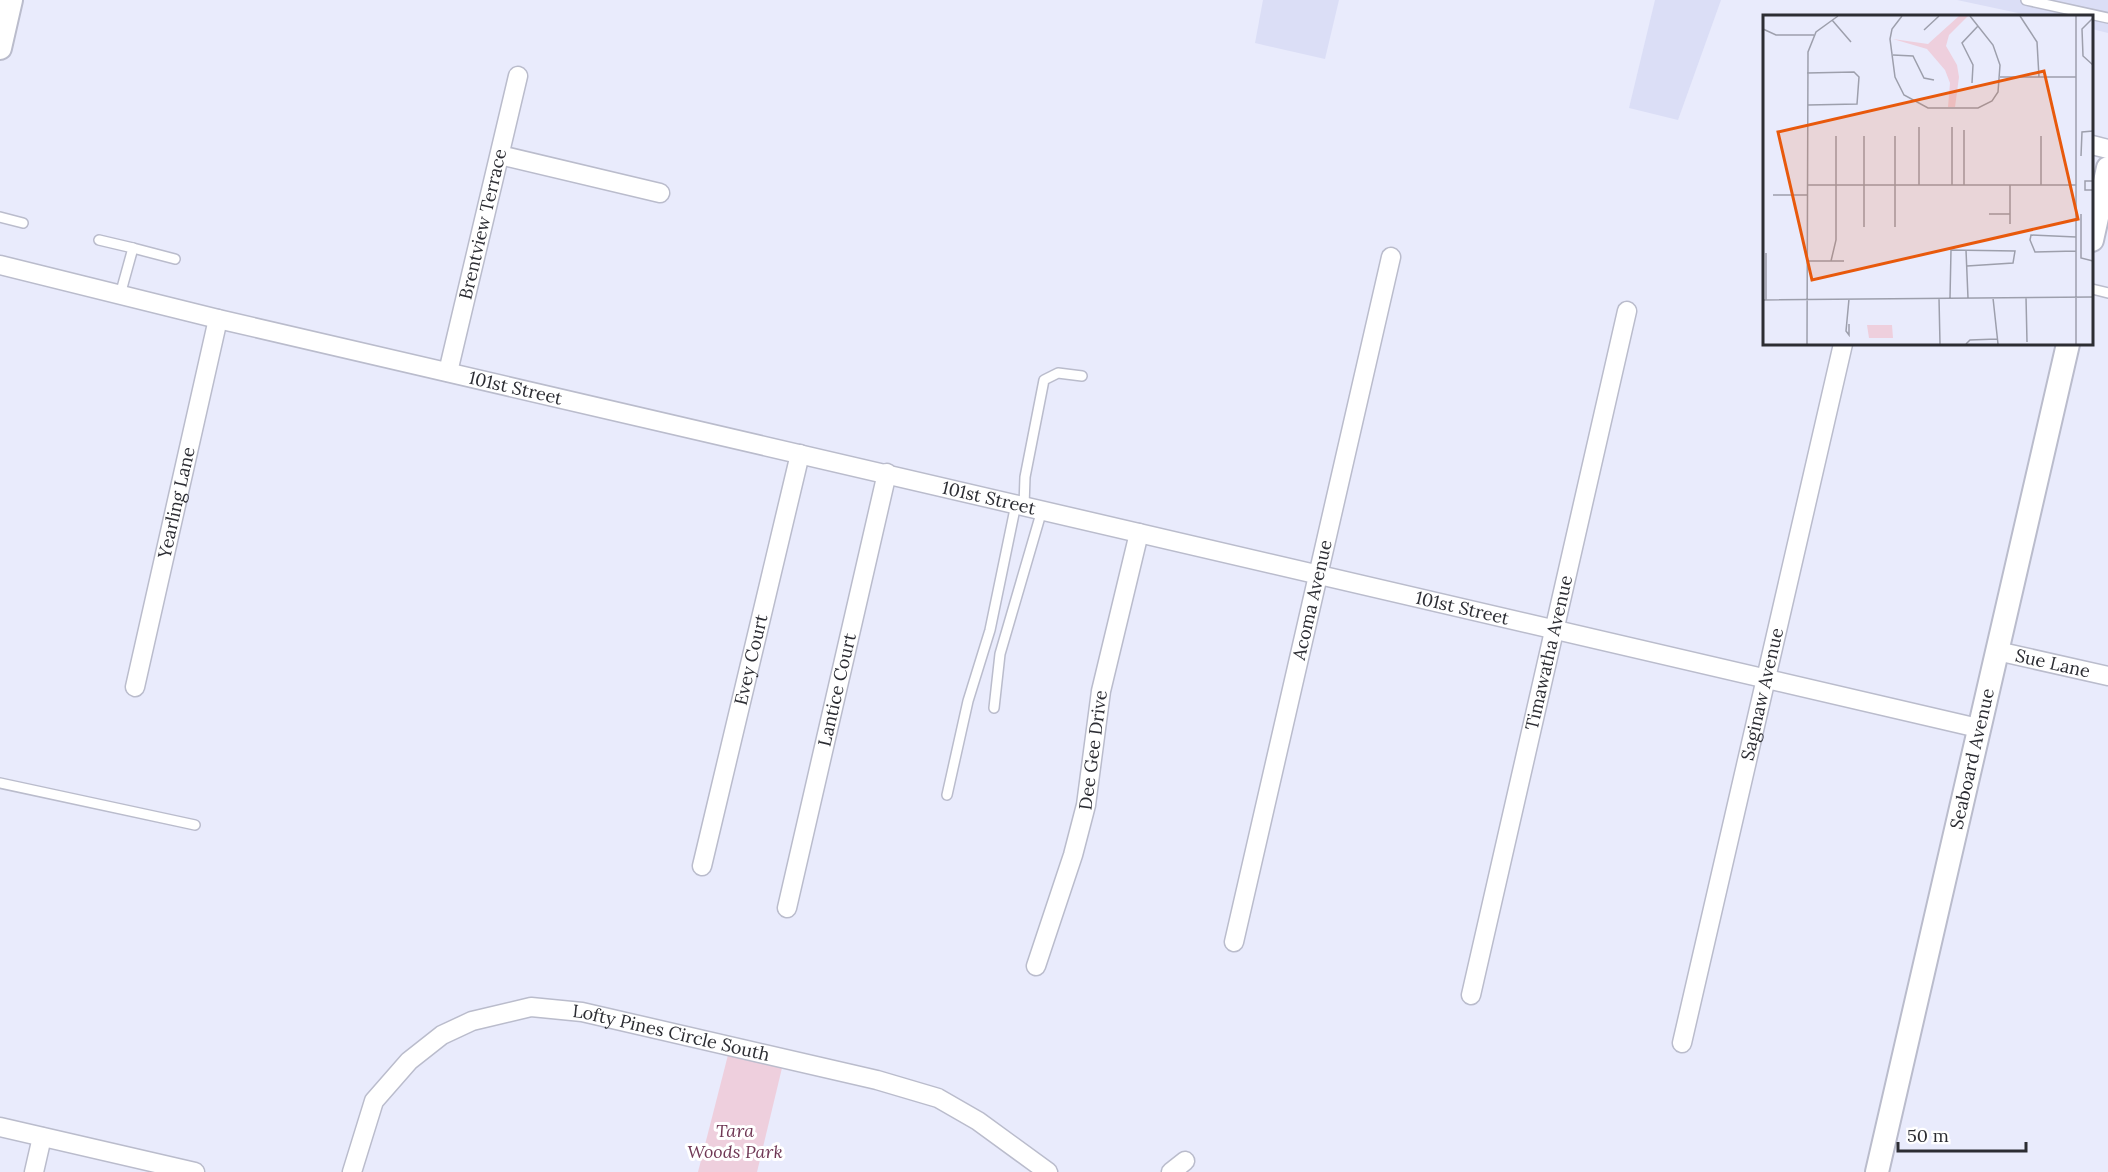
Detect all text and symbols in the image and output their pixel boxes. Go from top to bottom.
inset map [1763,15,2093,345]
street label: Brentview Terrace [454,146,511,302]
street label: 101st Street [467,366,565,410]
street label: Yearling Lane [152,444,200,561]
street label: 101st Street [940,476,1038,520]
street label: Acoma Avenue [1287,537,1337,663]
street label: Timawatha Avenue [1520,573,1577,732]
street label: 101st Street [1413,586,1511,630]
street label: Evey Court [729,612,772,707]
street label: Saginaw Avenue [1735,625,1788,762]
street label: Lantice Court [813,631,861,749]
street label: Sue Lane [2013,643,2093,683]
street label: Seaboard Avenue [1944,686,1999,831]
street label: Dee Gee Drive [1073,689,1112,811]
street label: Lofty Pines Circle South [572,999,772,1066]
scale bar [1898,1115,2026,1153]
park label: Tara Woods Park [687,1119,783,1163]
text: 50 m [1907,1124,1949,1147]

